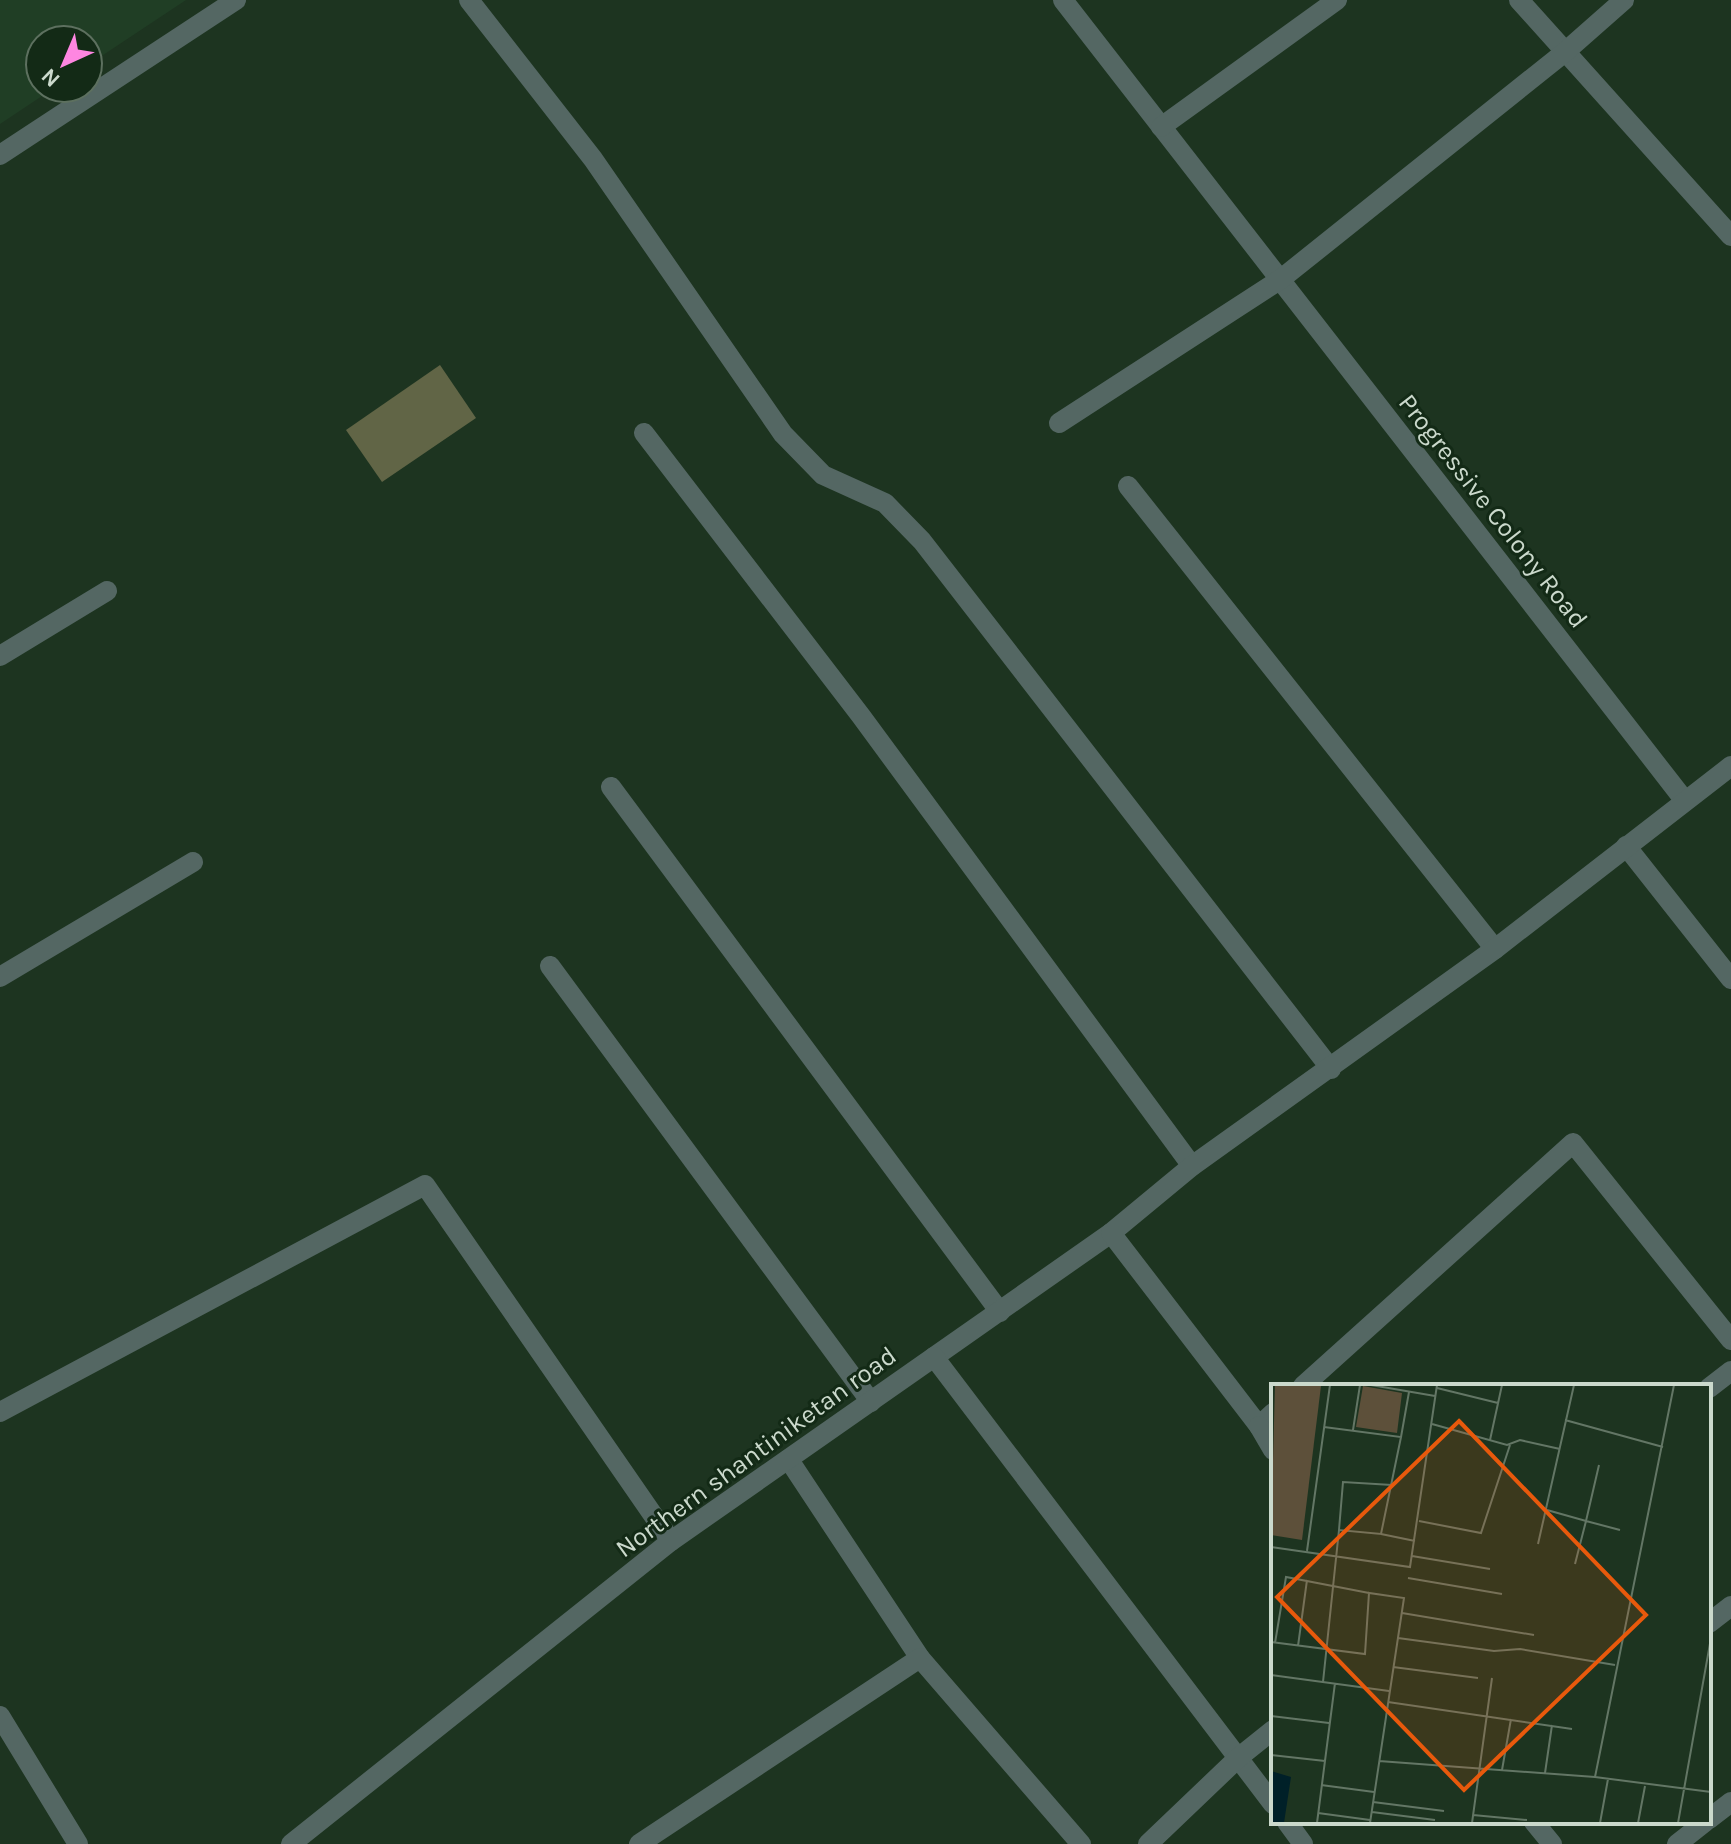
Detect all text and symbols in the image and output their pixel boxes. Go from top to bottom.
north arrow [24,24,104,104]
text: N [36,63,66,93]
street label: Progressive Colony Road [1392,388,1594,634]
street label: Northern shantiniketan road [610,1340,902,1564]
inset map [1271,1384,1711,1824]

